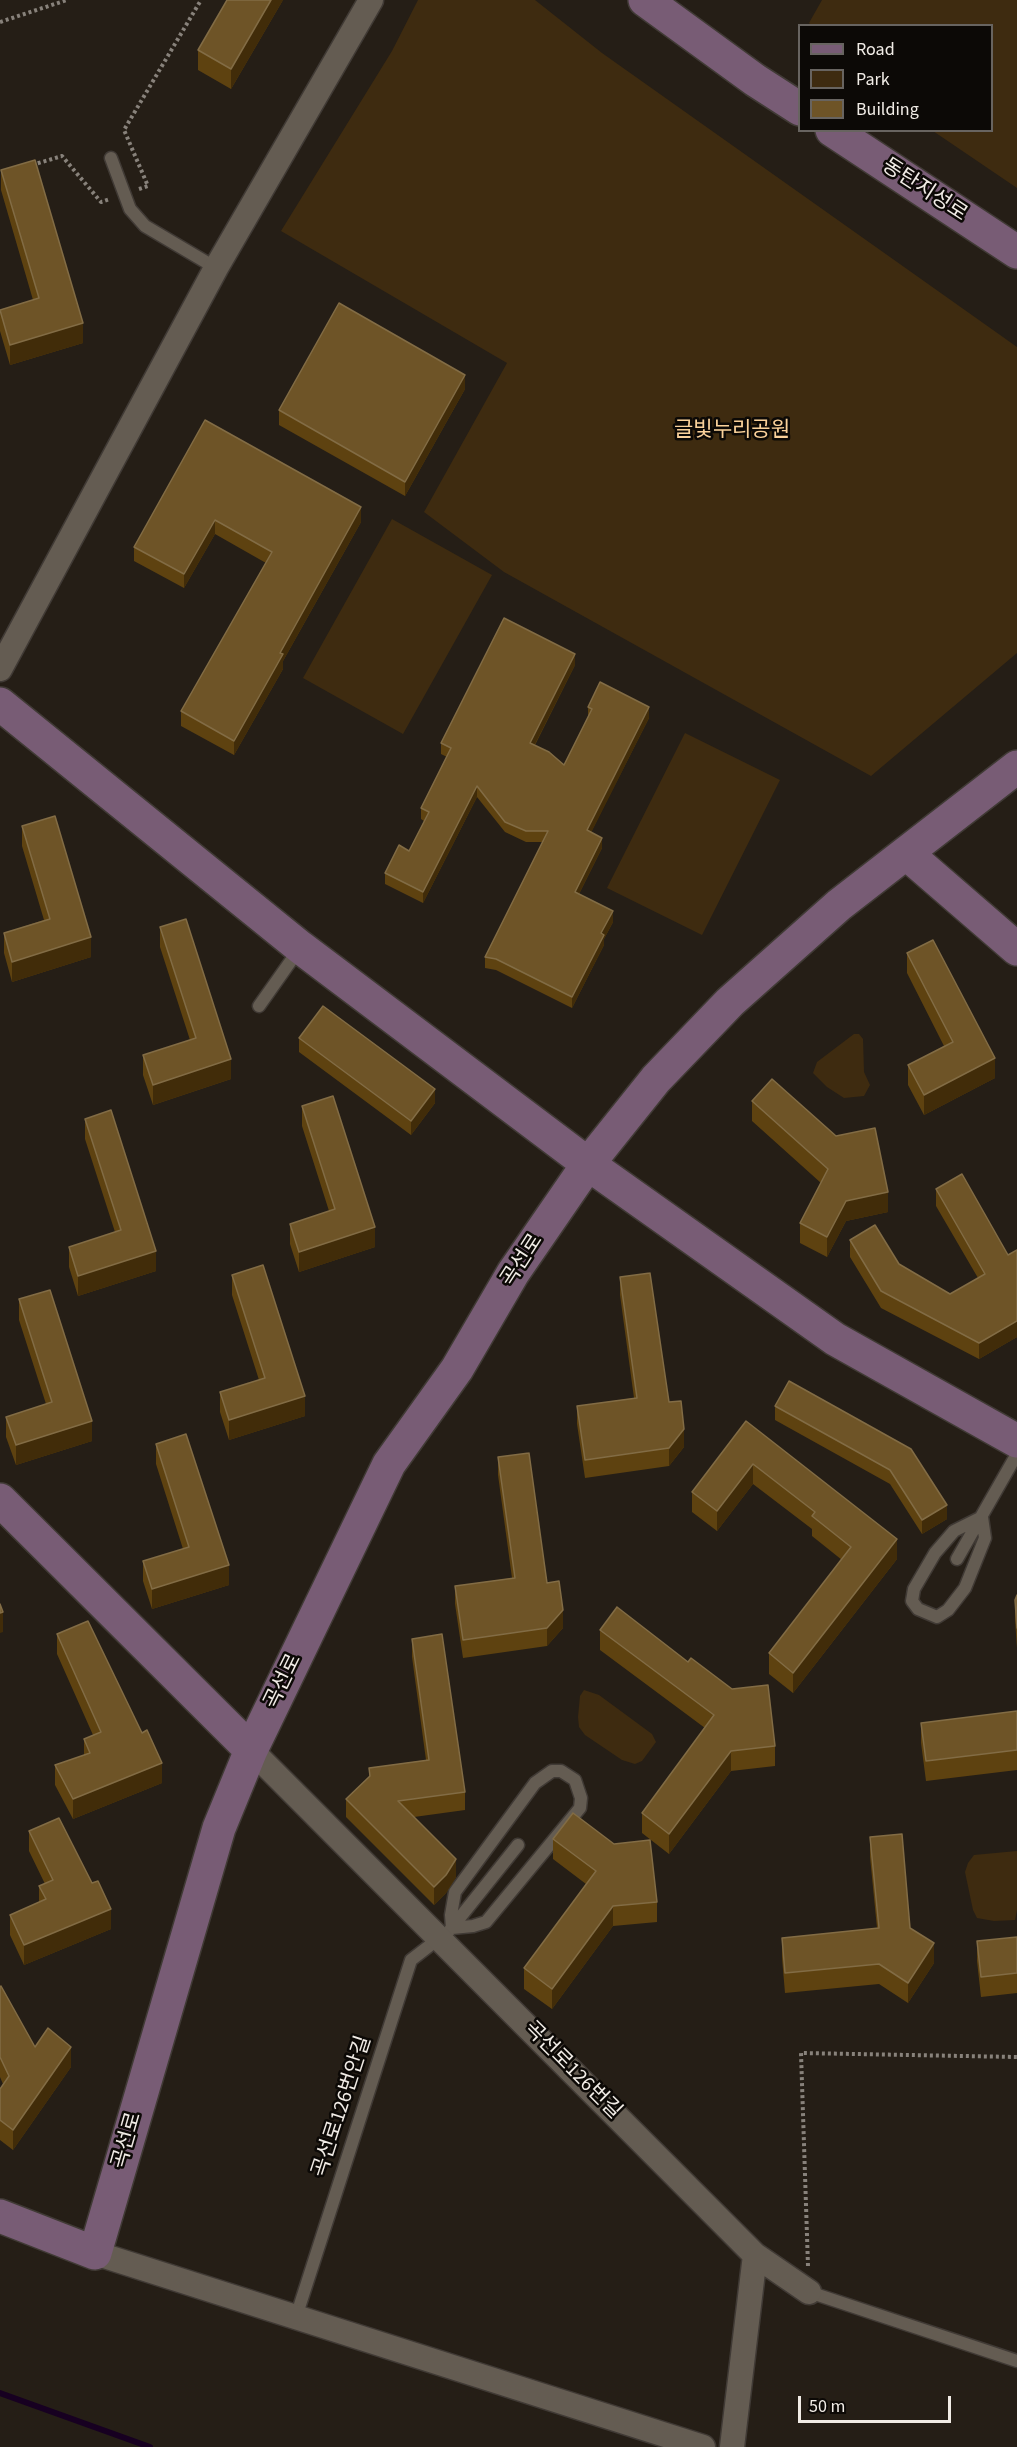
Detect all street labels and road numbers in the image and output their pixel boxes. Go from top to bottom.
street label: 동탄지성로 [877,154,971,228]
street label: 곡선로 [497,1230,549,1292]
street label: 곡선로 [260,1650,308,1714]
street label: 곡선로126번길 [518,2017,626,2125]
street label: 곡선로126번안길 [308,2033,378,2181]
street label: 곡선로 [108,2110,148,2172]

